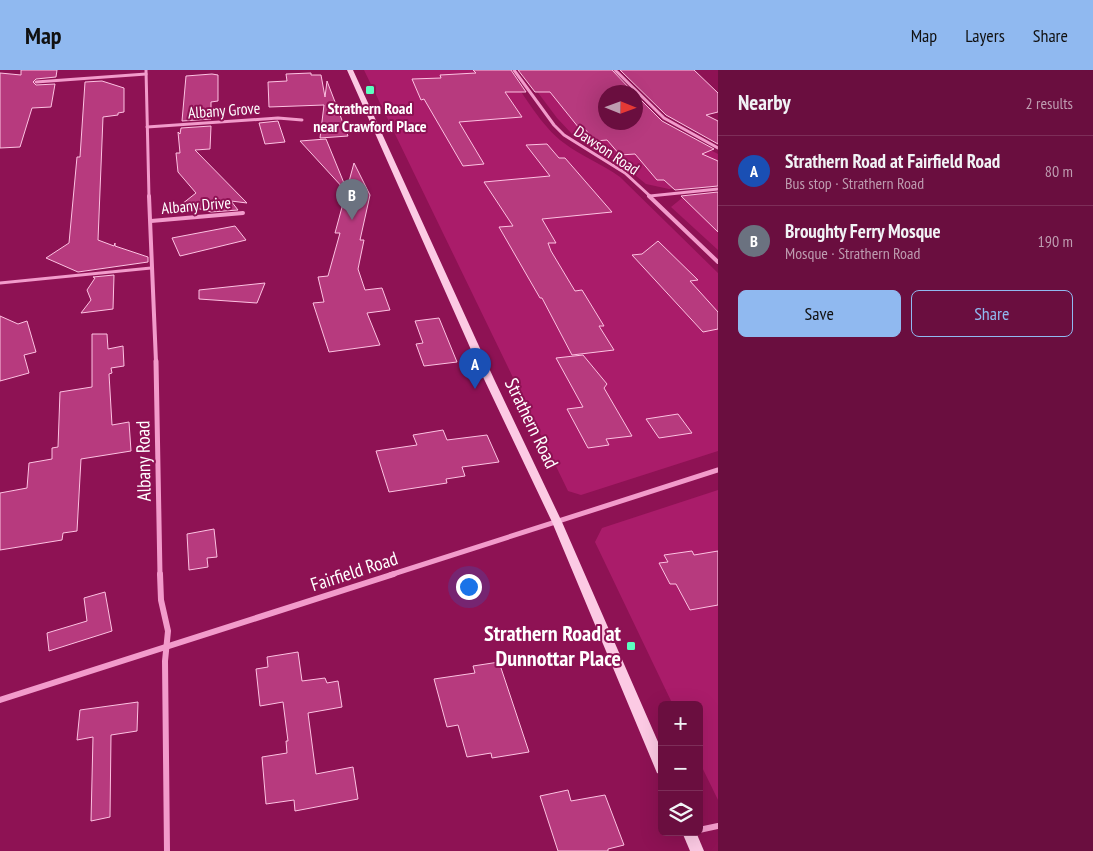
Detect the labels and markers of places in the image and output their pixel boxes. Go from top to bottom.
marker: Strathern Road near Crawford Place [364,84,376,96]
place label: Strathern Road near Crawford Place [313,98,427,136]
pin: B [336,179,368,220]
pin: A [459,348,491,389]
place label: Strathern Road at Dunnottar Place [484,619,622,672]
marker: Strathern Road at Dunnottar Place [625,640,637,652]

